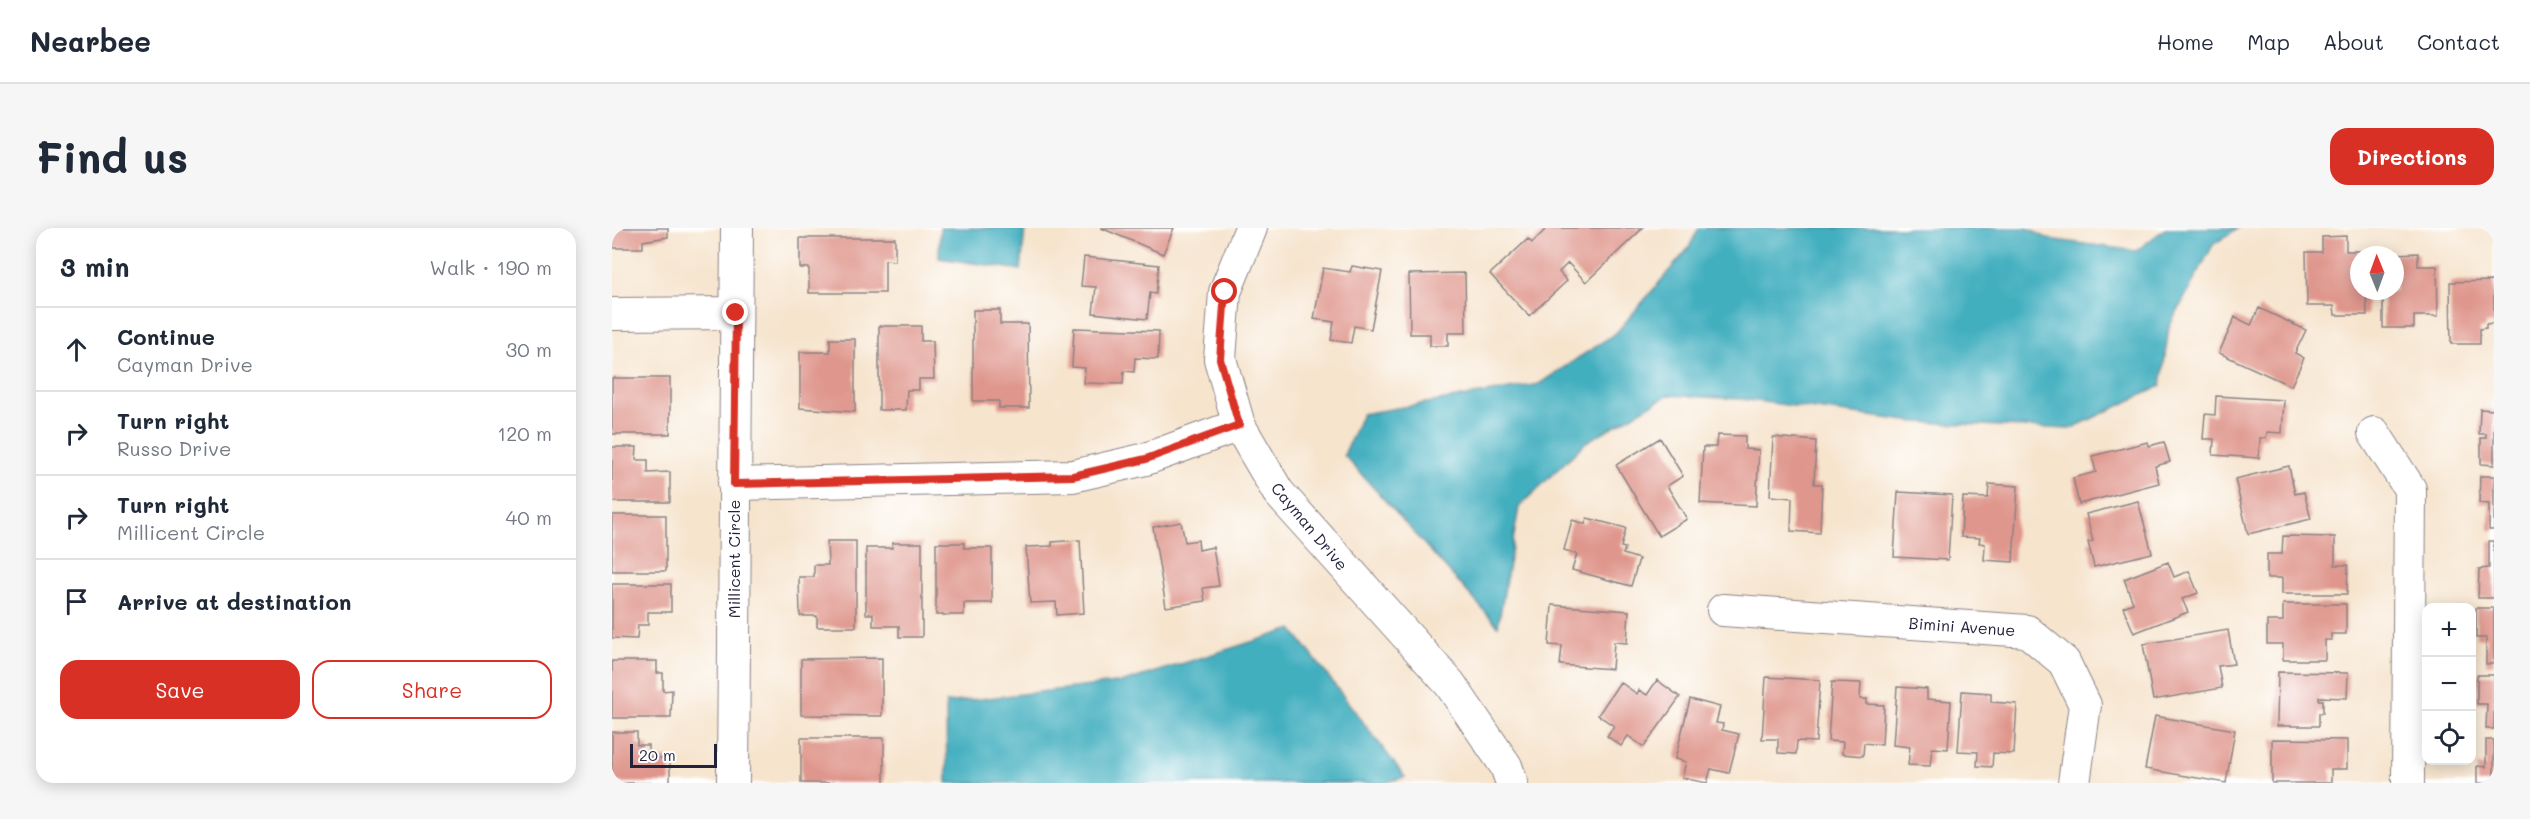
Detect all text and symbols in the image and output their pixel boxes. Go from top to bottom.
text: Nearbee [30,23,151,59]
text: Home [2157,28,2214,55]
text: Map [2247,28,2290,55]
text: About [2323,28,2384,55]
text: Contact [2417,28,2500,55]
button: Directions [2330,128,2494,185]
text: Find us [36,129,188,184]
north arrow [2350,246,2404,300]
text: 3 min [60,250,129,284]
text: Walk · 190 m [429,254,552,280]
route start [1211,278,1237,304]
route end [722,299,748,325]
text: Continue [117,322,215,351]
icon: ahead [60,333,93,366]
text: 30 m [506,336,552,362]
text: Cayman Drive [117,351,253,377]
text: Turn right [117,406,229,435]
icon: right [60,417,93,450]
text: 120 m [497,420,552,446]
text: Russo Drive [117,435,231,461]
street label: Cayman Drive [1267,478,1353,574]
text: Turn right [117,490,229,519]
street label: Millicent Circle [723,500,744,618]
icon: right [60,501,93,534]
text: 40 m [506,504,552,530]
text: Millicent Circle [117,519,265,545]
icon: arrive [60,585,93,618]
text: Arrive at destination [117,587,352,616]
map controls [2422,603,2476,765]
button: + [2422,603,2476,657]
street label: Bimini Avenue [1908,612,2016,640]
button: − [2422,657,2476,711]
button: Save [60,660,300,719]
button: Share [312,660,552,719]
button: locate [2422,711,2476,765]
scale bar [630,741,717,768]
text: 20 m [639,744,676,765]

